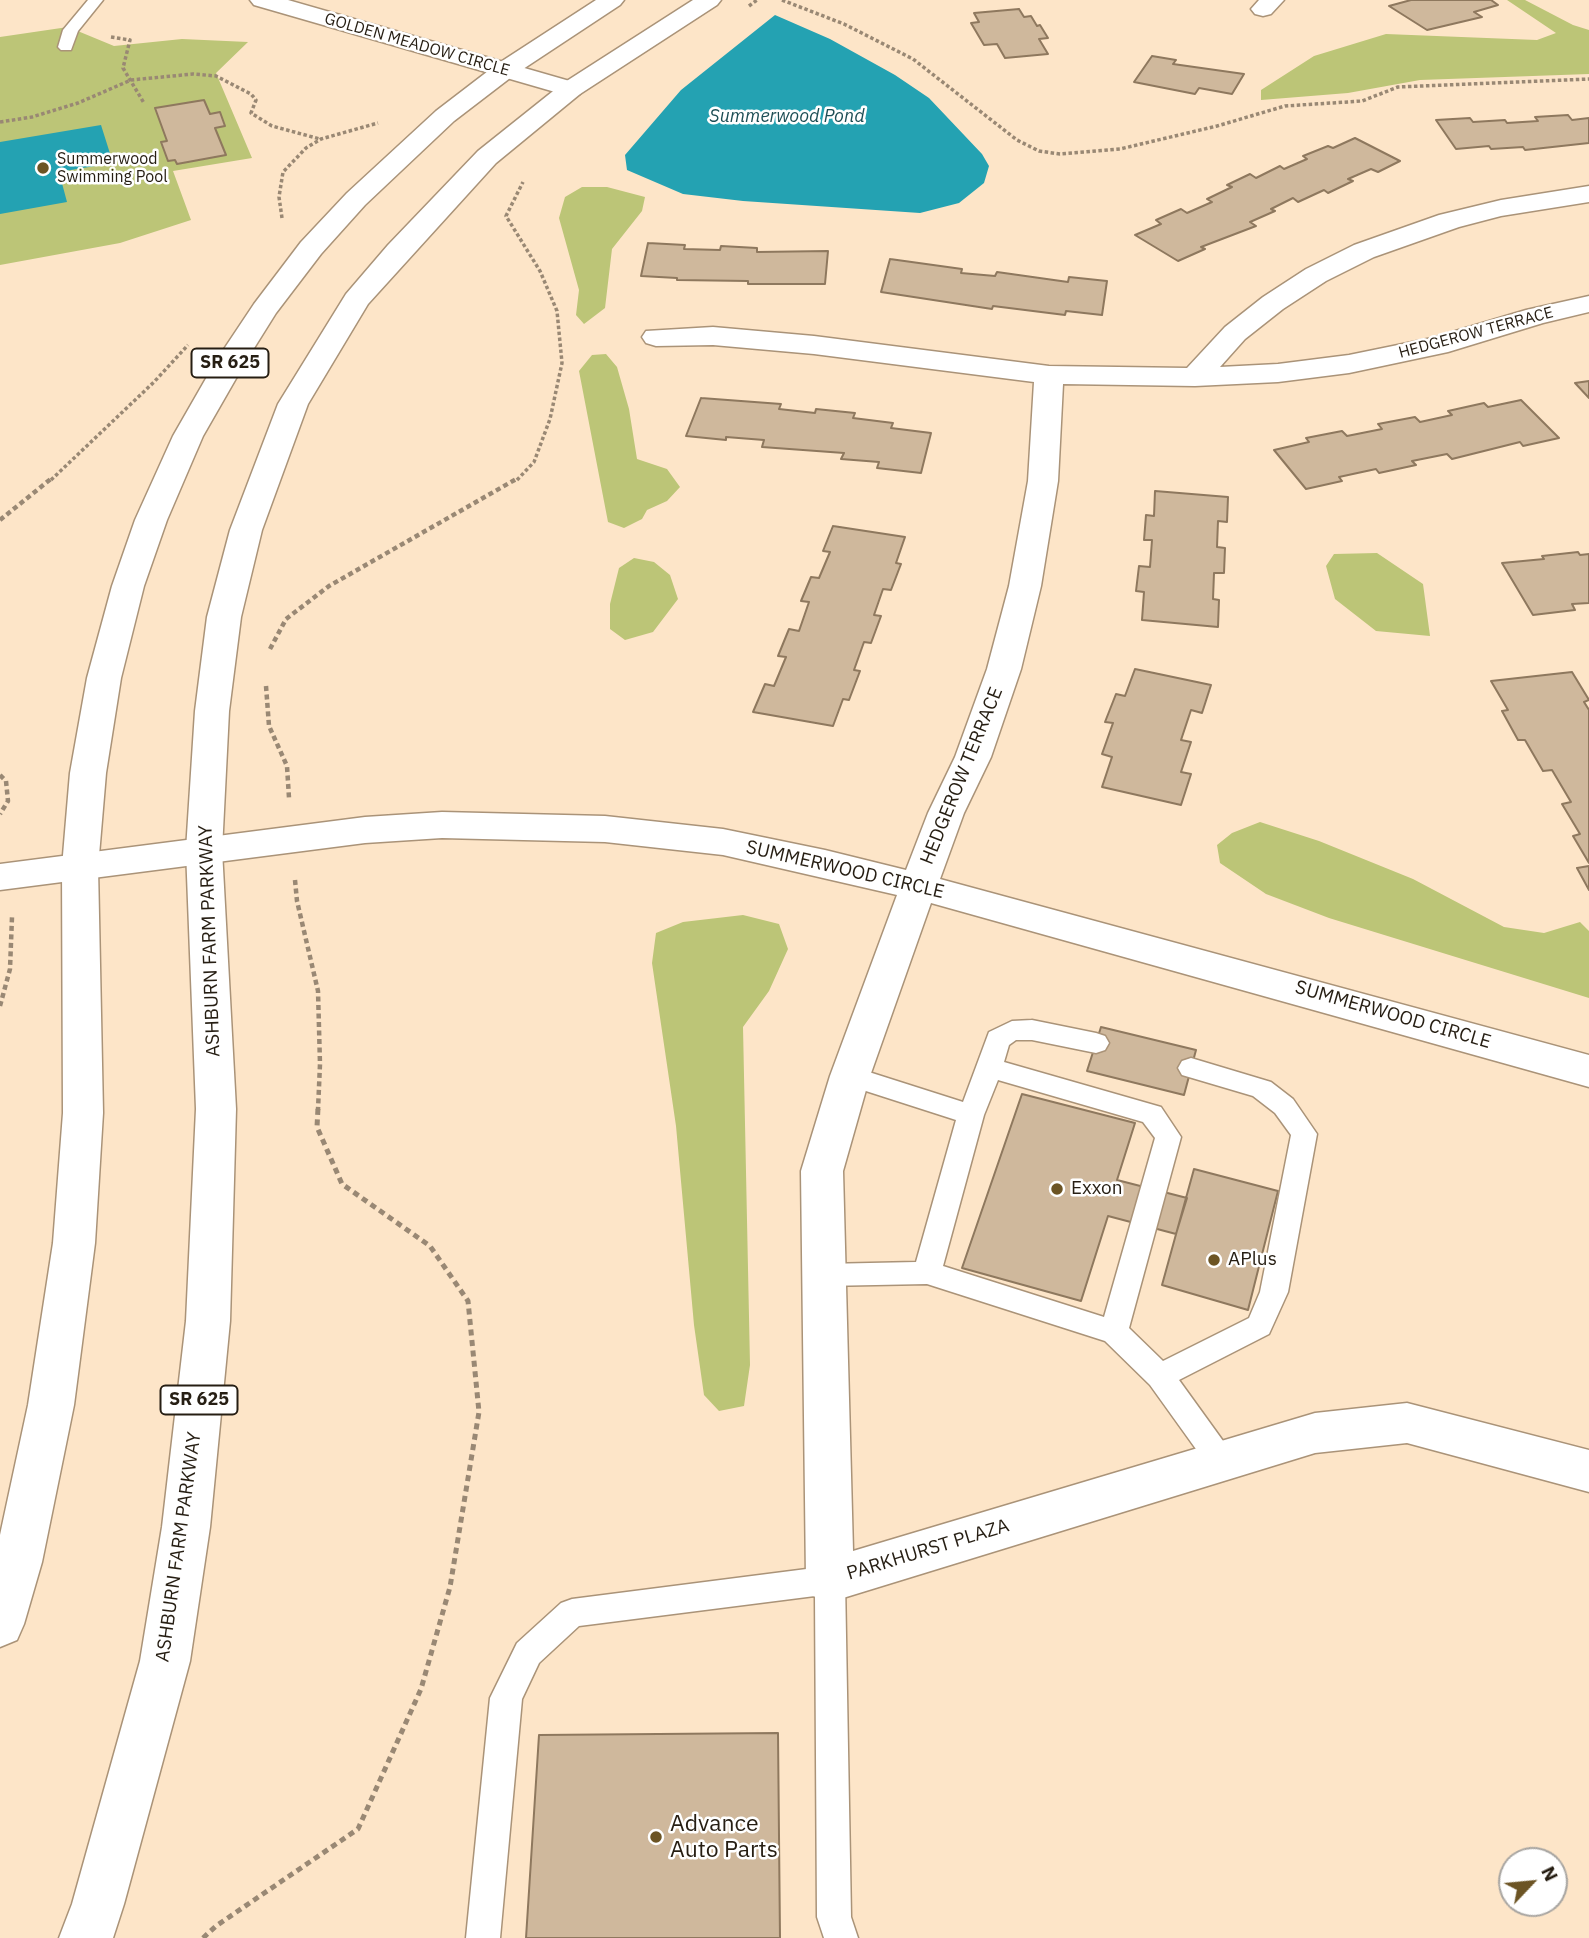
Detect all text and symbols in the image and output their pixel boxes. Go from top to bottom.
street label: GOLDEN MEADOW CIRCLE [322,9,512,81]
water label: Summerwood Pond [709,106,865,128]
place label: Summerwood Swimming Pool [57,149,167,187]
marker: Summerwood Swimming Pool [35,160,51,176]
street label: HEDGEROW TERRACE [1396,303,1556,363]
road number: SR 625 [191,348,268,377]
street label: HEDGEROW TERRACE [916,684,1008,868]
street label: ASHBURN FARM PARKWAY [195,825,225,1057]
street label: SUMMERWOOD CIRCLE [744,836,946,904]
street label: SUMMERWOOD CIRCLE [1292,976,1494,1054]
place label: Exxon [1071,1178,1123,1200]
marker: Exxon [1049,1181,1065,1197]
place label: APlus [1228,1249,1277,1271]
marker: APlus [1206,1252,1222,1268]
road number: SR 625 [160,1386,238,1414]
street label: ASHBURN FARM PARKWAY [152,1430,206,1664]
street label: PARKHURST PLAZA [844,1514,1012,1586]
place label: Advance Auto Parts [670,1810,778,1864]
marker: Advance Auto Parts [648,1829,664,1845]
north arrow [1498,1847,1568,1917]
text: N [1536,1862,1564,1885]

